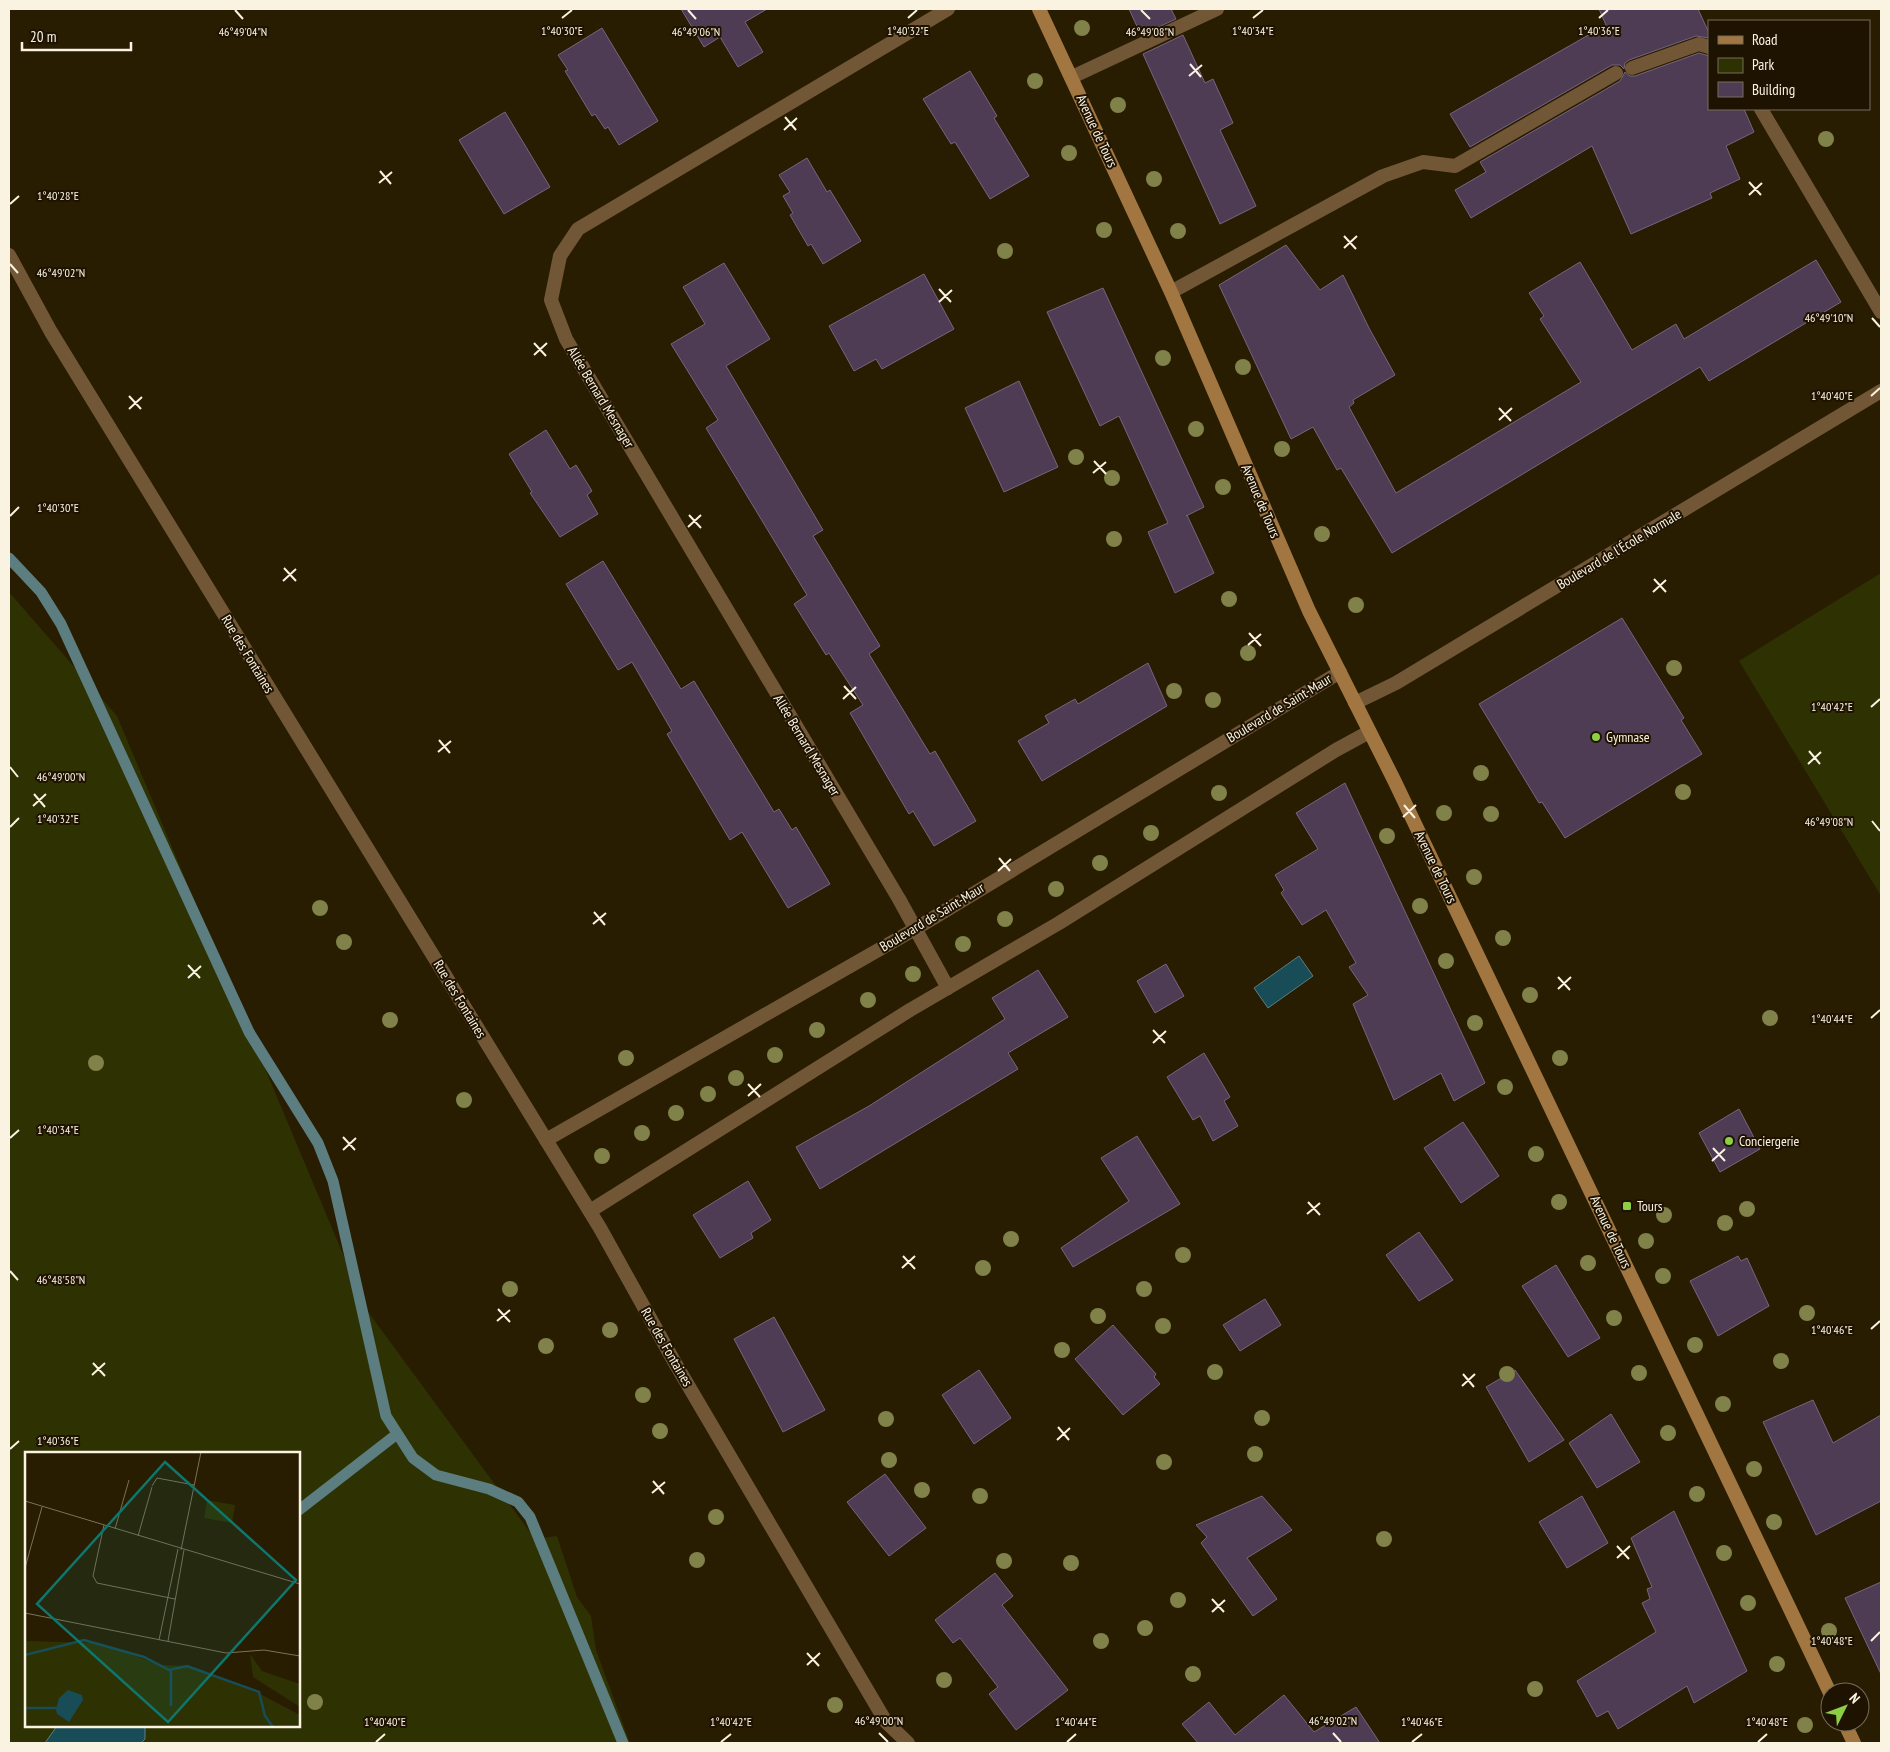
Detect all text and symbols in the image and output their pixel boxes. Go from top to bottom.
scale bar [22,20,131,52]
legend [1708,20,1870,110]
text: 1°40'30"E [541,23,583,38]
text: 1°40'32"E [887,23,929,38]
text: 1°40'34"E [1232,23,1274,38]
text: 1°40'36"E [1578,23,1620,38]
text: 46°49'04"N [219,24,267,39]
text: 46°49'06"N [672,24,720,39]
text: 46°49'08"N [1126,24,1174,39]
text: 20 m [30,27,56,46]
text: Road [1752,30,1778,49]
text: Park [1752,55,1774,74]
text: Building [1752,80,1795,99]
street label: Avenue de Tours [1072,92,1122,171]
text: 1°40'28"E [37,188,79,203]
text: 46°49'02"N [37,265,85,280]
text: 46°49'10"N [1805,310,1853,325]
street label: Allée Bernard Mesnager [564,343,638,451]
text: 1°40'40"E [1811,388,1853,403]
street label: Avenue de Tours [1237,461,1285,541]
text: 1°40'30"E [37,500,79,515]
street label: Boulevard de l'École Normale [1553,505,1685,593]
street label: Rue des Fontaines [218,612,279,697]
street label: Boulevard de Saint-Maur [1223,670,1335,746]
street label: Allée Bernard Mesnager [770,691,844,799]
text: 1°40'42"E [1811,699,1853,714]
place label: Gymnase [1606,728,1650,746]
marker: Gymnase [1590,731,1602,743]
text: 46°49'00"N [37,769,85,784]
text: 1°40'32"E [37,811,79,826]
text: 46°49'08"N [1805,814,1853,829]
street label: Avenue de Tours [1411,828,1461,906]
street label: Boulevard de Saint-Maur [876,879,988,955]
street label: Rue des Fontaines [430,957,491,1042]
text: 1°40'44"E [1811,1011,1853,1026]
text: 1°40'34"E [37,1122,79,1137]
place label: Conciergerie [1739,1132,1800,1150]
marker: Conciergerie [1723,1135,1735,1147]
street label: Avenue de Tours [1586,1193,1636,1272]
place label: Tours [1637,1197,1663,1215]
marker: Tours [1621,1200,1633,1212]
text: 46°48'58"N [37,1272,85,1287]
street label: Rue des Fontaines [637,1304,697,1390]
text: 1°40'46"E [1811,1322,1853,1337]
text: 1°40'36"E [37,1433,79,1448]
inset map [25,1452,300,1727]
text: 1°40'48"E [1811,1633,1853,1648]
north arrow [1820,1682,1870,1732]
text: N [1845,1689,1864,1707]
text: 46°49'00"N [855,1713,903,1728]
text: 46°49'02"N [1309,1713,1357,1728]
text: 1°40'40"E [364,1714,406,1729]
text: 1°40'42"E [710,1714,752,1729]
text: 1°40'44"E [1055,1714,1097,1729]
text: 1°40'46"E [1401,1714,1443,1729]
text: 1°40'48"E [1746,1714,1788,1729]

